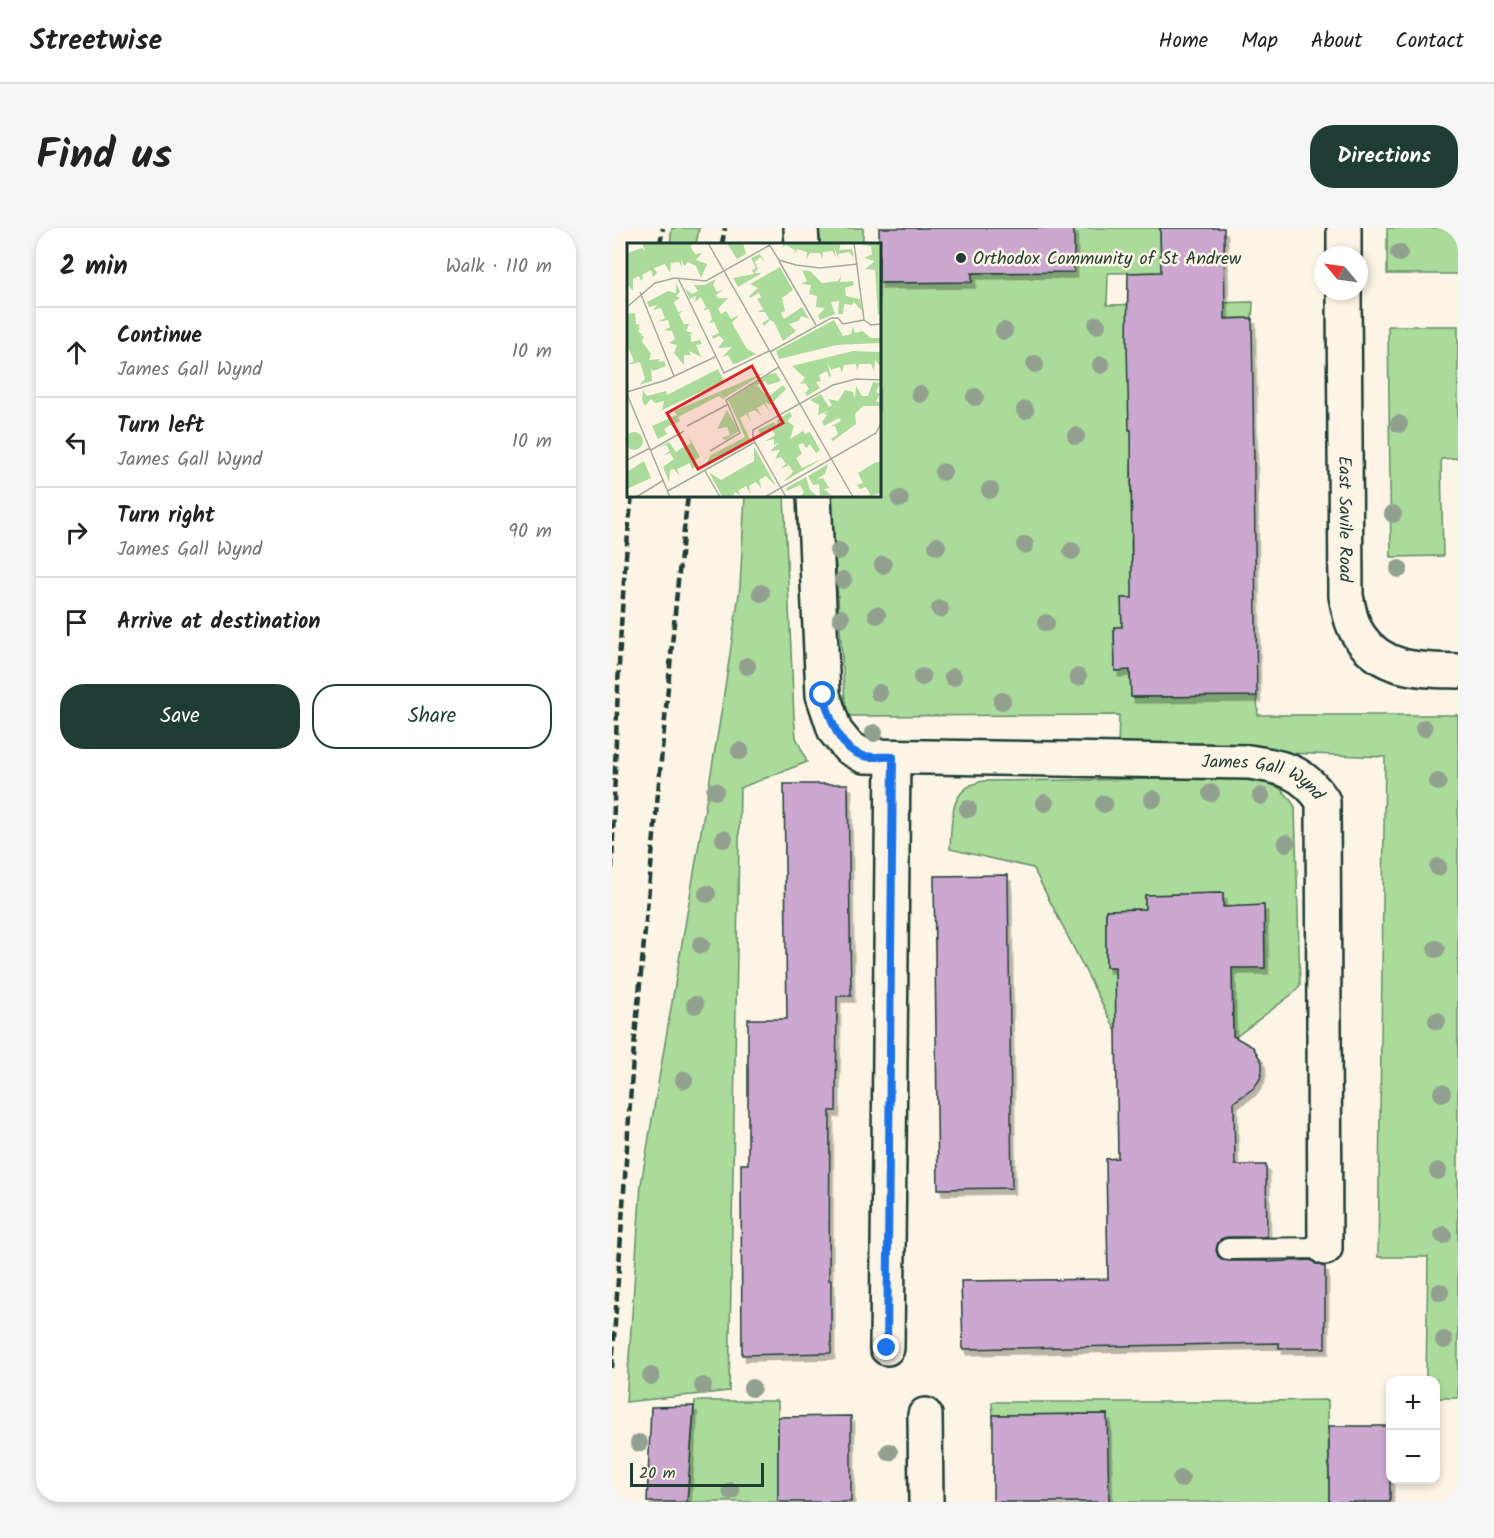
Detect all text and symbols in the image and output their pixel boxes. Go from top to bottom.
text: Streetwise [30,19,162,64]
text: Home [1159,25,1208,58]
text: Map [1241,25,1278,58]
text: About [1311,25,1362,58]
text: Contact [1395,25,1464,58]
text: Find us [36,123,172,190]
button: Directions [1310,125,1458,188]
inset map [627,243,880,496]
place label: Orthodox Community of St Andrew [973,245,1242,274]
text: 2 min [60,246,128,288]
north arrow [1314,246,1368,300]
text: Walk · 110 m [445,251,552,283]
marker: Orthodox Community of St Andrew [954,251,968,265]
text: Continue [117,319,202,354]
icon: ahead [60,336,93,369]
text: 10 m [512,336,552,368]
text: James Gall Wynd [117,354,262,386]
text: Turn left [117,409,204,444]
icon: left [60,426,93,459]
text: 10 m [512,426,552,458]
text: James Gall Wynd [117,444,262,476]
street label: East Savile Road [1329,456,1359,583]
text: Turn right [117,499,215,534]
icon: right [60,516,93,549]
text: 90 m [508,516,552,548]
text: James Gall Wynd [117,534,262,566]
text: Arrive at destination [117,605,320,640]
icon: arrive [60,606,93,639]
route start [809,681,835,707]
button: Save [60,684,300,749]
button: Share [312,684,552,749]
street label: James Gall Wynd [1201,748,1332,808]
route end [873,1334,899,1360]
map controls [1386,1376,1440,1484]
button: + [1386,1376,1440,1430]
button: − [1386,1430,1440,1484]
scale bar [630,1460,764,1488]
text: 20 m [639,1461,675,1486]

